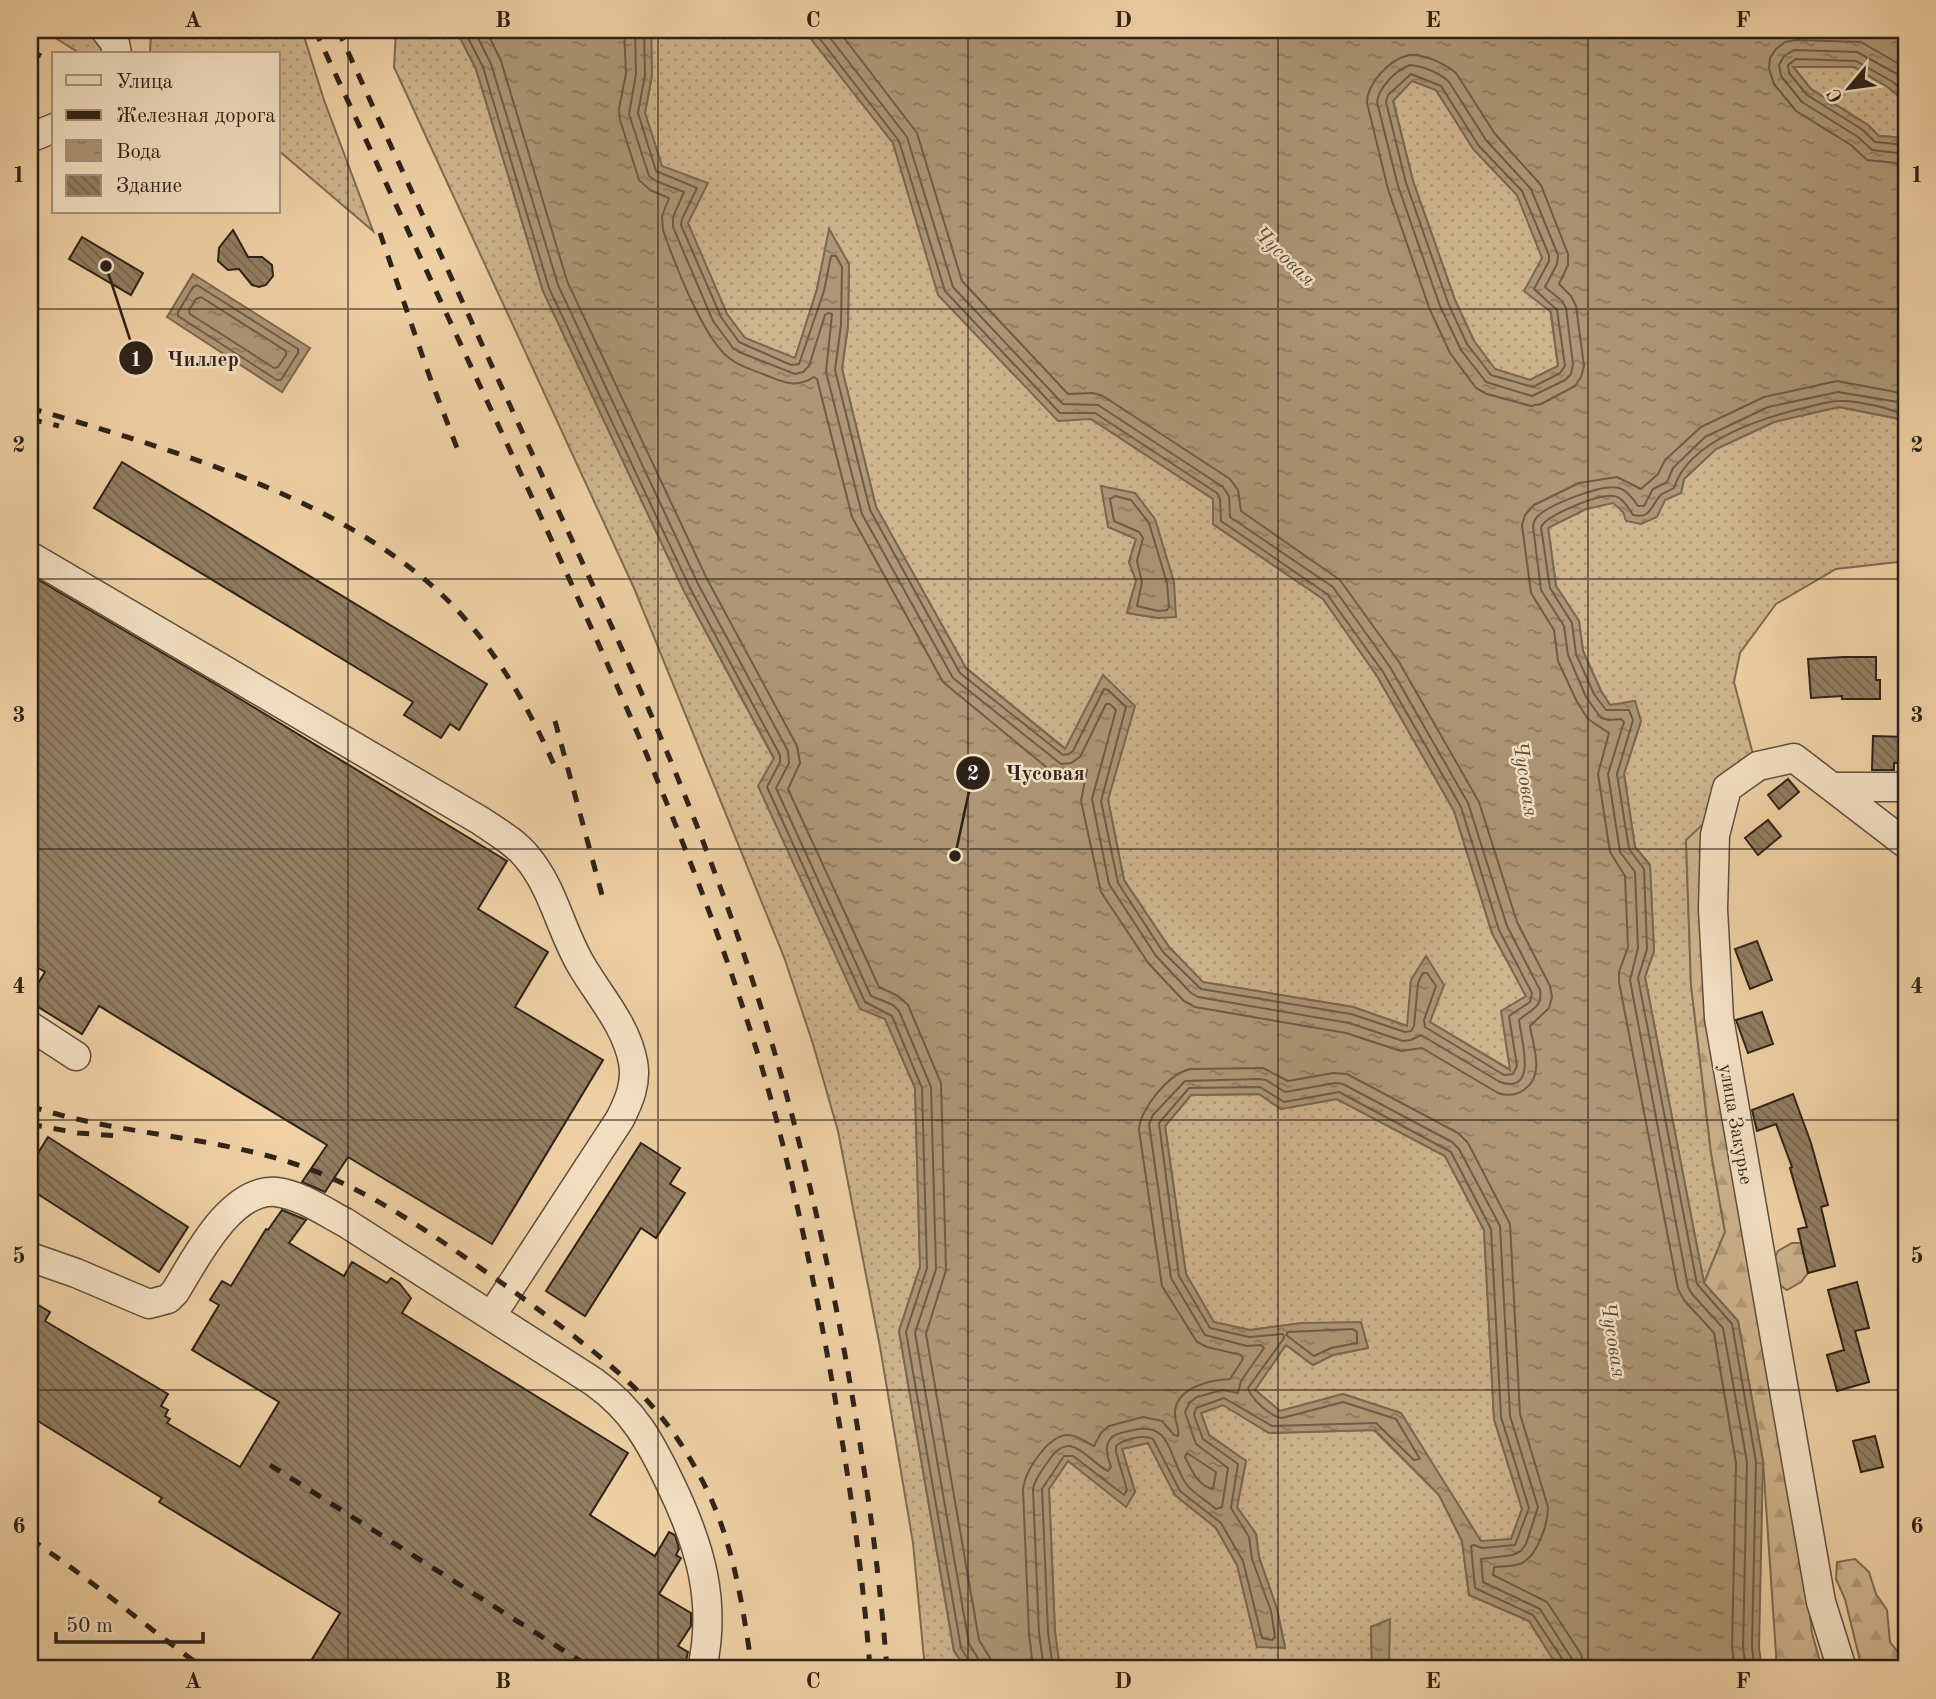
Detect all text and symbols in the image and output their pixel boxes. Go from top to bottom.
text: A [184,9,202,32]
text: B [495,9,511,32]
text: C [805,9,821,32]
text: D [1114,9,1132,32]
text: E [1425,9,1441,32]
text: F [1735,9,1751,32]
legend [52,52,280,214]
north arrow [1814,52,1884,122]
text: Улица [116,72,173,93]
text: С [1825,85,1848,105]
text: Железная дорога [116,106,276,127]
text: Вода [116,142,161,163]
text: 1 [12,164,26,187]
text: 1 [1910,164,1924,187]
text: Здание [116,176,182,197]
water label: Чусовая [1249,223,1319,291]
callout: Чиллер [118,337,253,379]
text: 1 [130,350,142,371]
text: Чиллер [167,350,239,371]
text: 2 [12,434,26,457]
text: 2 [1910,434,1924,457]
text: 3 [12,704,26,727]
text: 3 [1910,704,1924,727]
water label: Чусовая [1508,740,1541,818]
callout: Чусовая [956,752,1098,794]
text: 2 [967,764,979,785]
text: Чусовая [1005,764,1085,785]
text: 4 [12,975,26,998]
text: 4 [1910,975,1924,998]
street label: улица Закурье [1715,1063,1755,1186]
text: 5 [12,1245,26,1268]
text: 5 [1910,1245,1924,1268]
water label: Чусовая [1596,1301,1629,1379]
text: 6 [12,1515,26,1538]
text: 6 [1910,1515,1924,1538]
scale bar [56,1601,203,1645]
text: 50 m [66,1616,113,1637]
text: A [184,1670,202,1693]
text: B [495,1670,511,1693]
text: C [805,1670,821,1693]
text: D [1114,1670,1132,1693]
text: E [1425,1670,1441,1693]
text: F [1735,1670,1751,1693]

